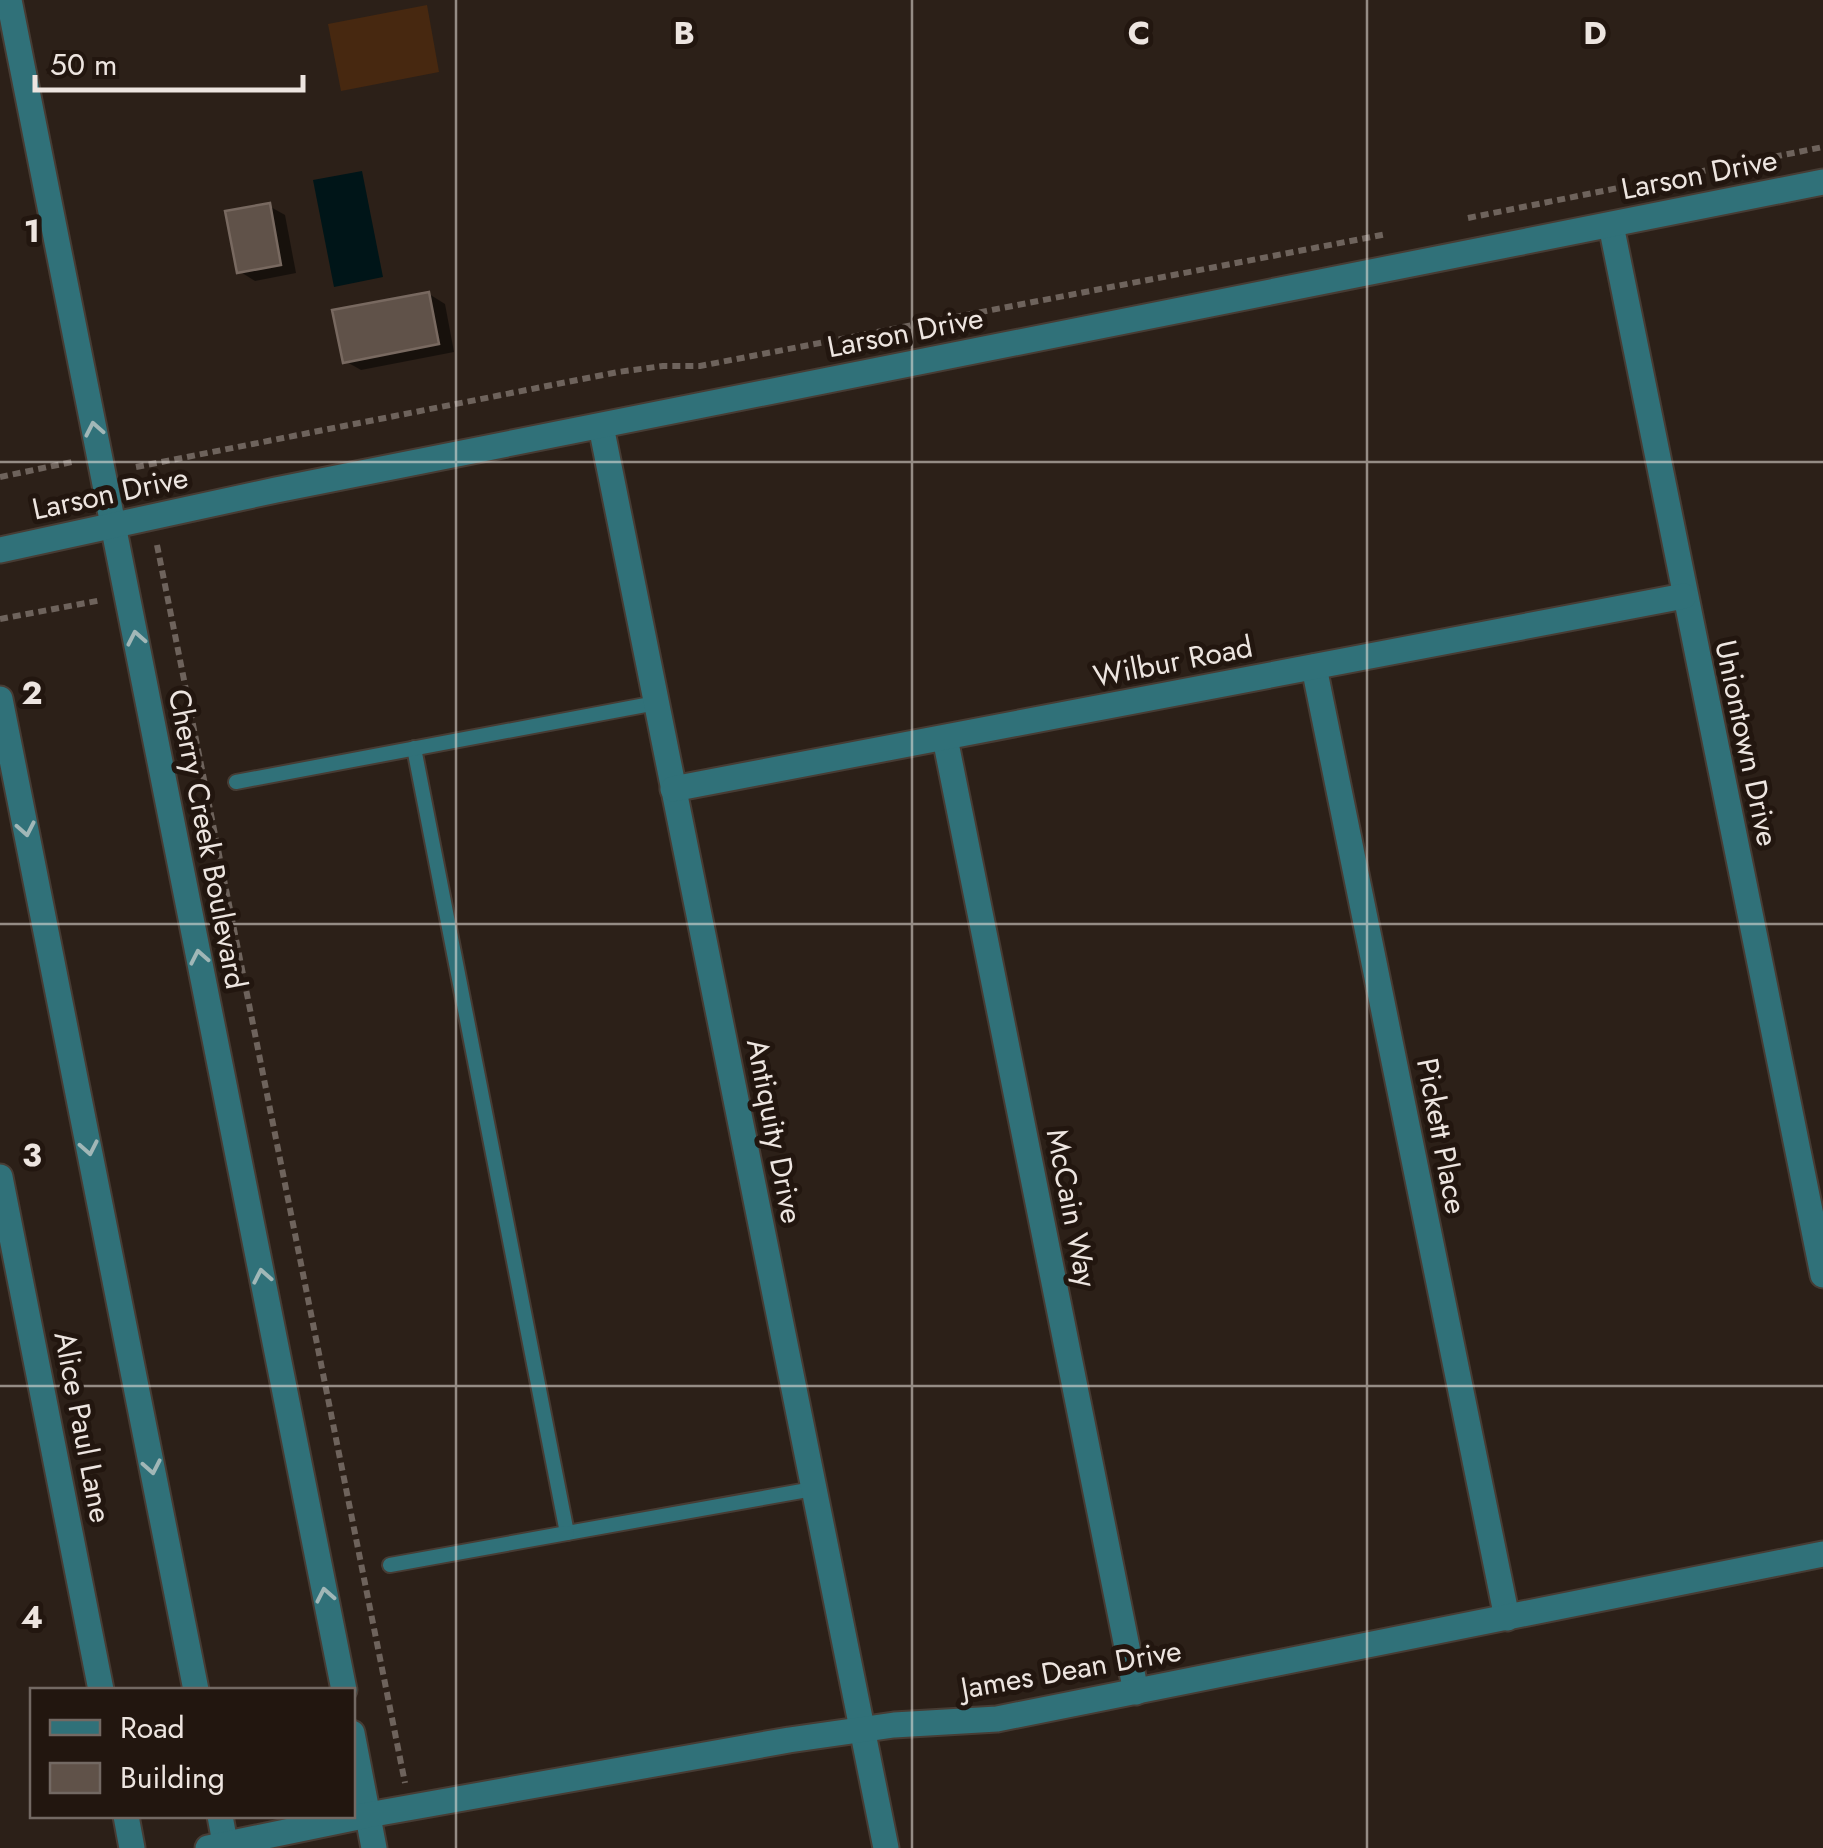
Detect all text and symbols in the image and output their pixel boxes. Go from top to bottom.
text: B [673,10,695,56]
text: C [1128,10,1150,56]
text: D [1583,10,1607,56]
scale bar [35,30,302,92]
text: 50 m [50,43,117,86]
street label: Larson Drive [1617,138,1781,210]
text: 1 [24,208,40,254]
street label: Larson Drive [823,296,987,368]
one-way arrow [85,421,106,438]
street label: Larson Drive [28,456,192,530]
street label: Wilbur Road [1090,625,1256,697]
one-way arrow [126,630,147,647]
street label: Uniontown Drive [1704,636,1790,850]
text: 2 [22,670,43,716]
street label: Cherry Creek Boulevard [158,685,258,993]
one-way arrow [14,821,35,838]
one-way arrow [189,949,210,966]
street label: Antiquity Drive [736,1035,814,1227]
street label: Pickett Place [1406,1054,1478,1218]
street label: McCain Way [1036,1125,1109,1292]
text: 3 [22,1132,42,1178]
one-way arrow [78,1139,99,1156]
one-way arrow [252,1268,273,1284]
street label: Alice Paul Lane [43,1328,123,1526]
one-way arrow [141,1459,162,1475]
one-way arrow [315,1587,336,1603]
text: 4 [21,1594,43,1640]
street label: James Dean Drive [953,1628,1185,1710]
legend [30,1688,355,1818]
text: Road [120,1706,185,1749]
text: Building [120,1756,225,1799]

